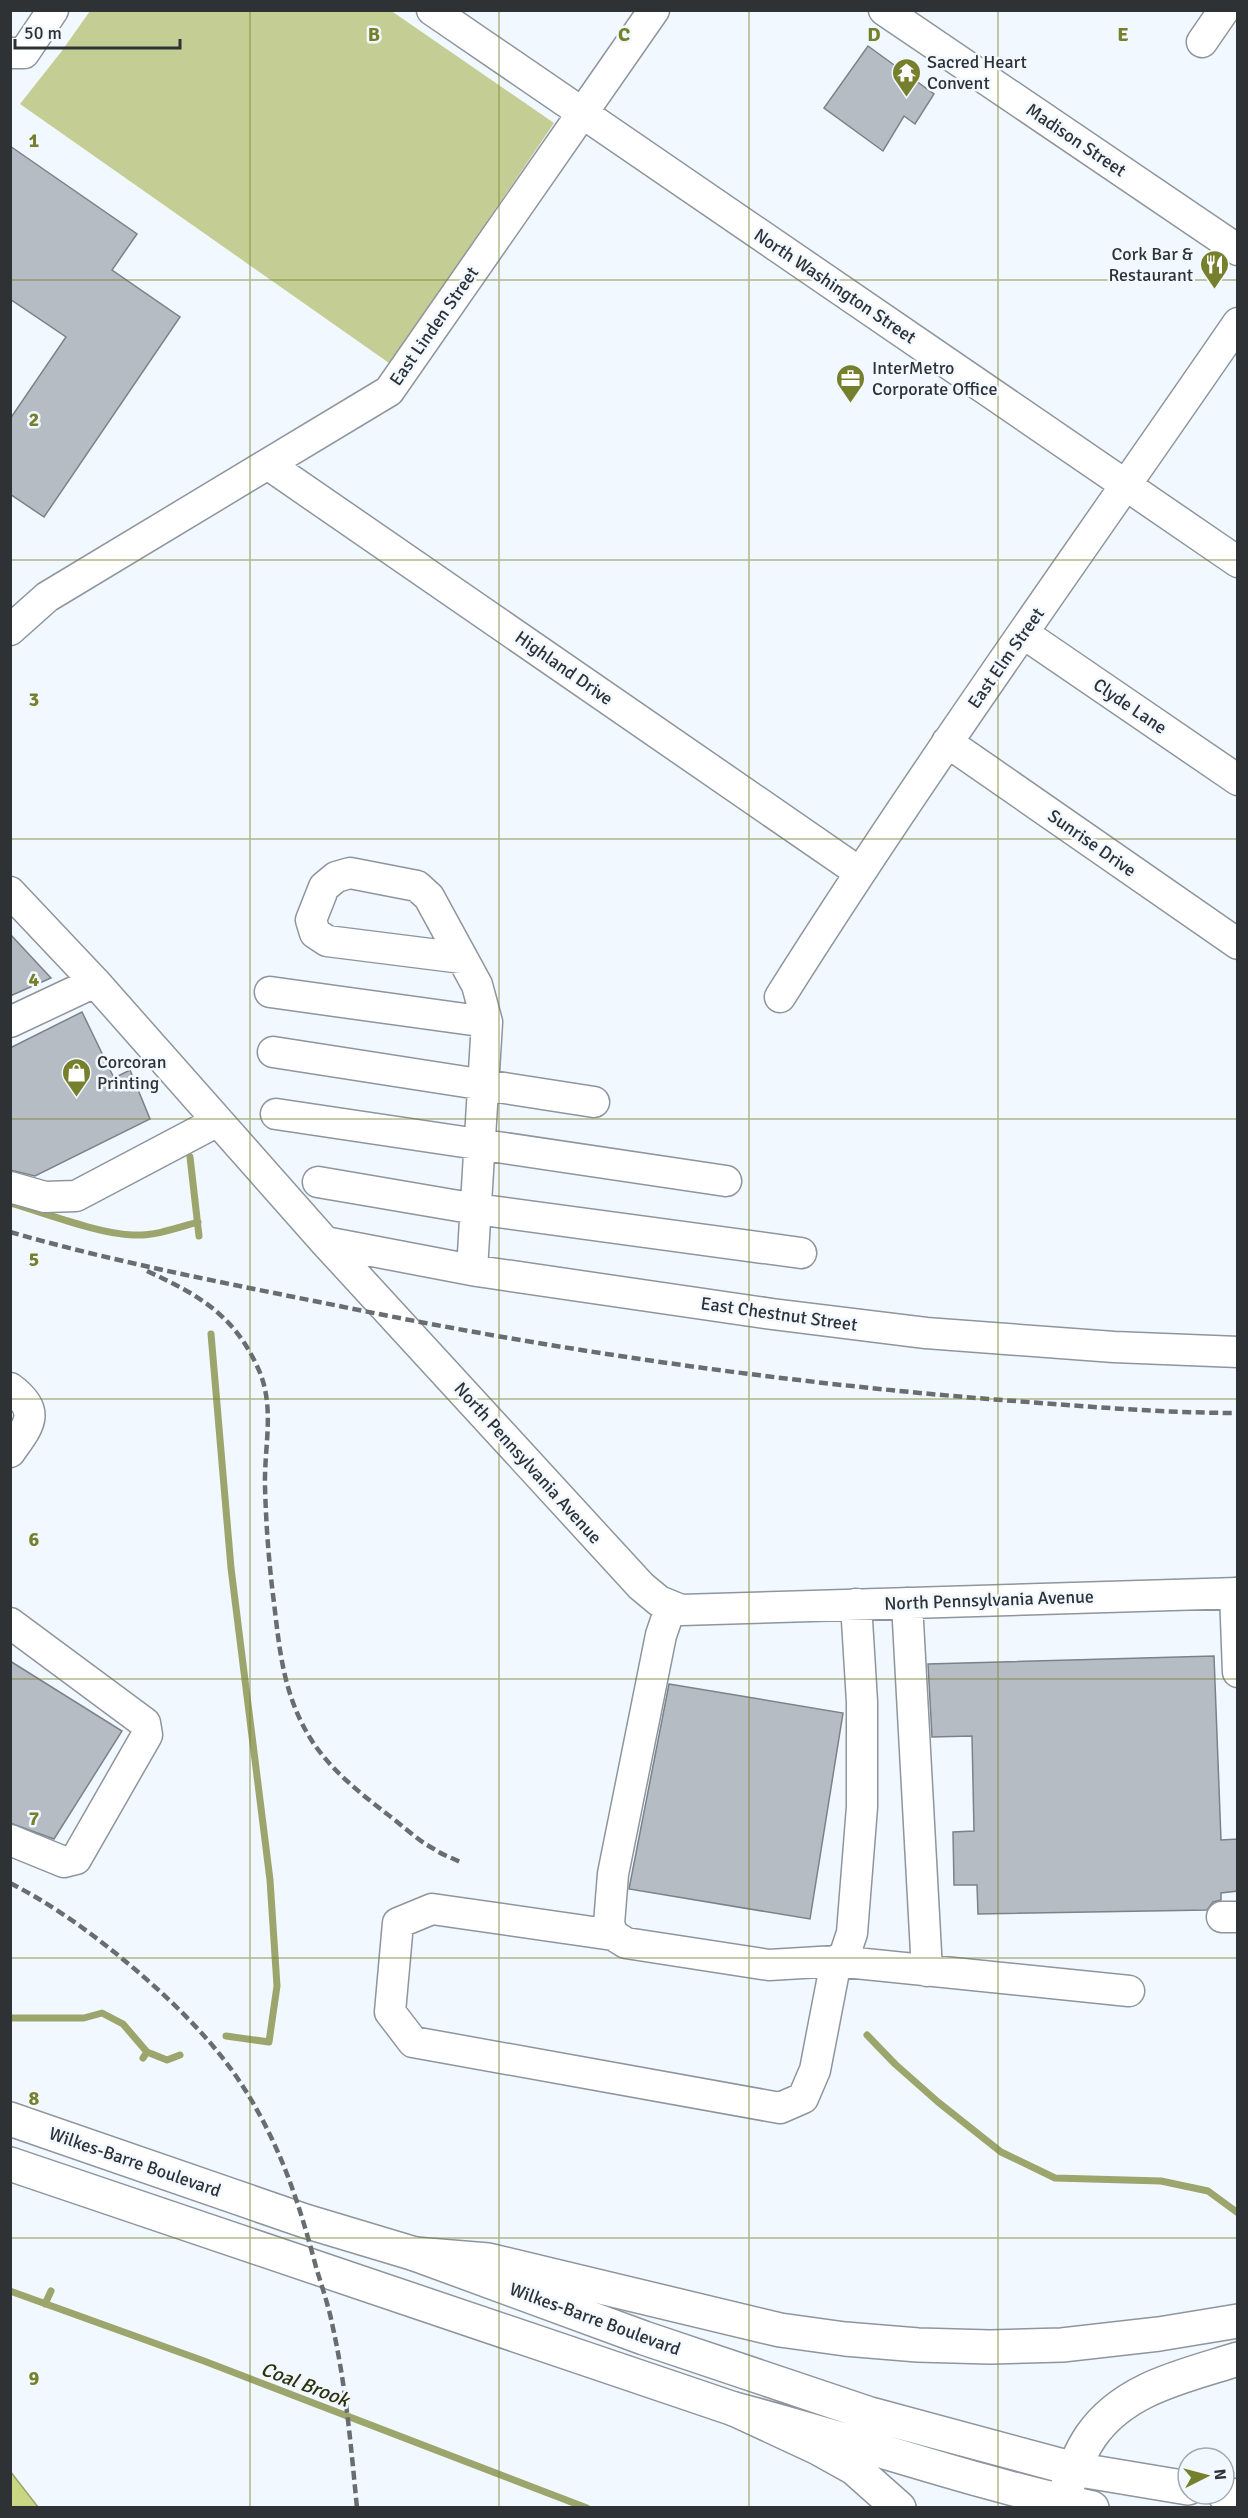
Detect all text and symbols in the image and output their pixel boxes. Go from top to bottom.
scale bar [15,12,180,50]
text: 50 m [24,22,62,44]
text: B [368,22,380,47]
text: C [618,22,630,47]
text: D [867,22,881,47]
text: E [1117,22,1129,47]
place label: Sacred Heart Convent [927,51,1027,94]
temple icon: Sacred Heart Convent [890,56,922,98]
street label: Madison Street [1022,98,1130,182]
text: 1 [29,128,40,153]
street label: North Washington Street [750,224,920,348]
place label: Cork Bar & Restaurant [1109,243,1193,286]
restaurant icon: Cork Bar & Restaurant [1198,248,1230,290]
street label: East Linden Street [385,262,483,390]
place label: InterMetro Corporate Office [872,357,997,400]
office icon: InterMetro Corporate Office [835,362,867,404]
text: 2 [29,407,39,432]
street label: East Elm Street [963,603,1049,713]
street label: Highland Drive [511,626,617,710]
street label: Clyde Lane [1089,673,1171,739]
text: 3 [29,687,39,712]
street label: Sunrise Drive [1044,805,1140,881]
text: 4 [29,967,40,992]
place label: Corcoran Printing [97,1051,167,1094]
shop icon: Corcoran Printing [60,1056,92,1098]
text: 5 [29,1247,39,1272]
street label: East Chestnut Street [699,1292,859,1336]
street label: North Pennsylvania Avenue [450,1378,606,1548]
text: 6 [29,1527,40,1552]
street label: North Pennsylvania Avenue [884,1585,1094,1615]
text: 7 [29,1806,40,1831]
text: 8 [29,2086,40,2111]
street label: Wilkes-Barre Boulevard [46,2122,224,2202]
street label: Wilkes-Barre Boulevard [506,2278,684,2360]
water label: Coal Brook [257,2356,354,2413]
text: 9 [29,2366,40,2391]
north arrow [1176,2446,1236,2506]
text: N [1209,2468,1230,2481]

